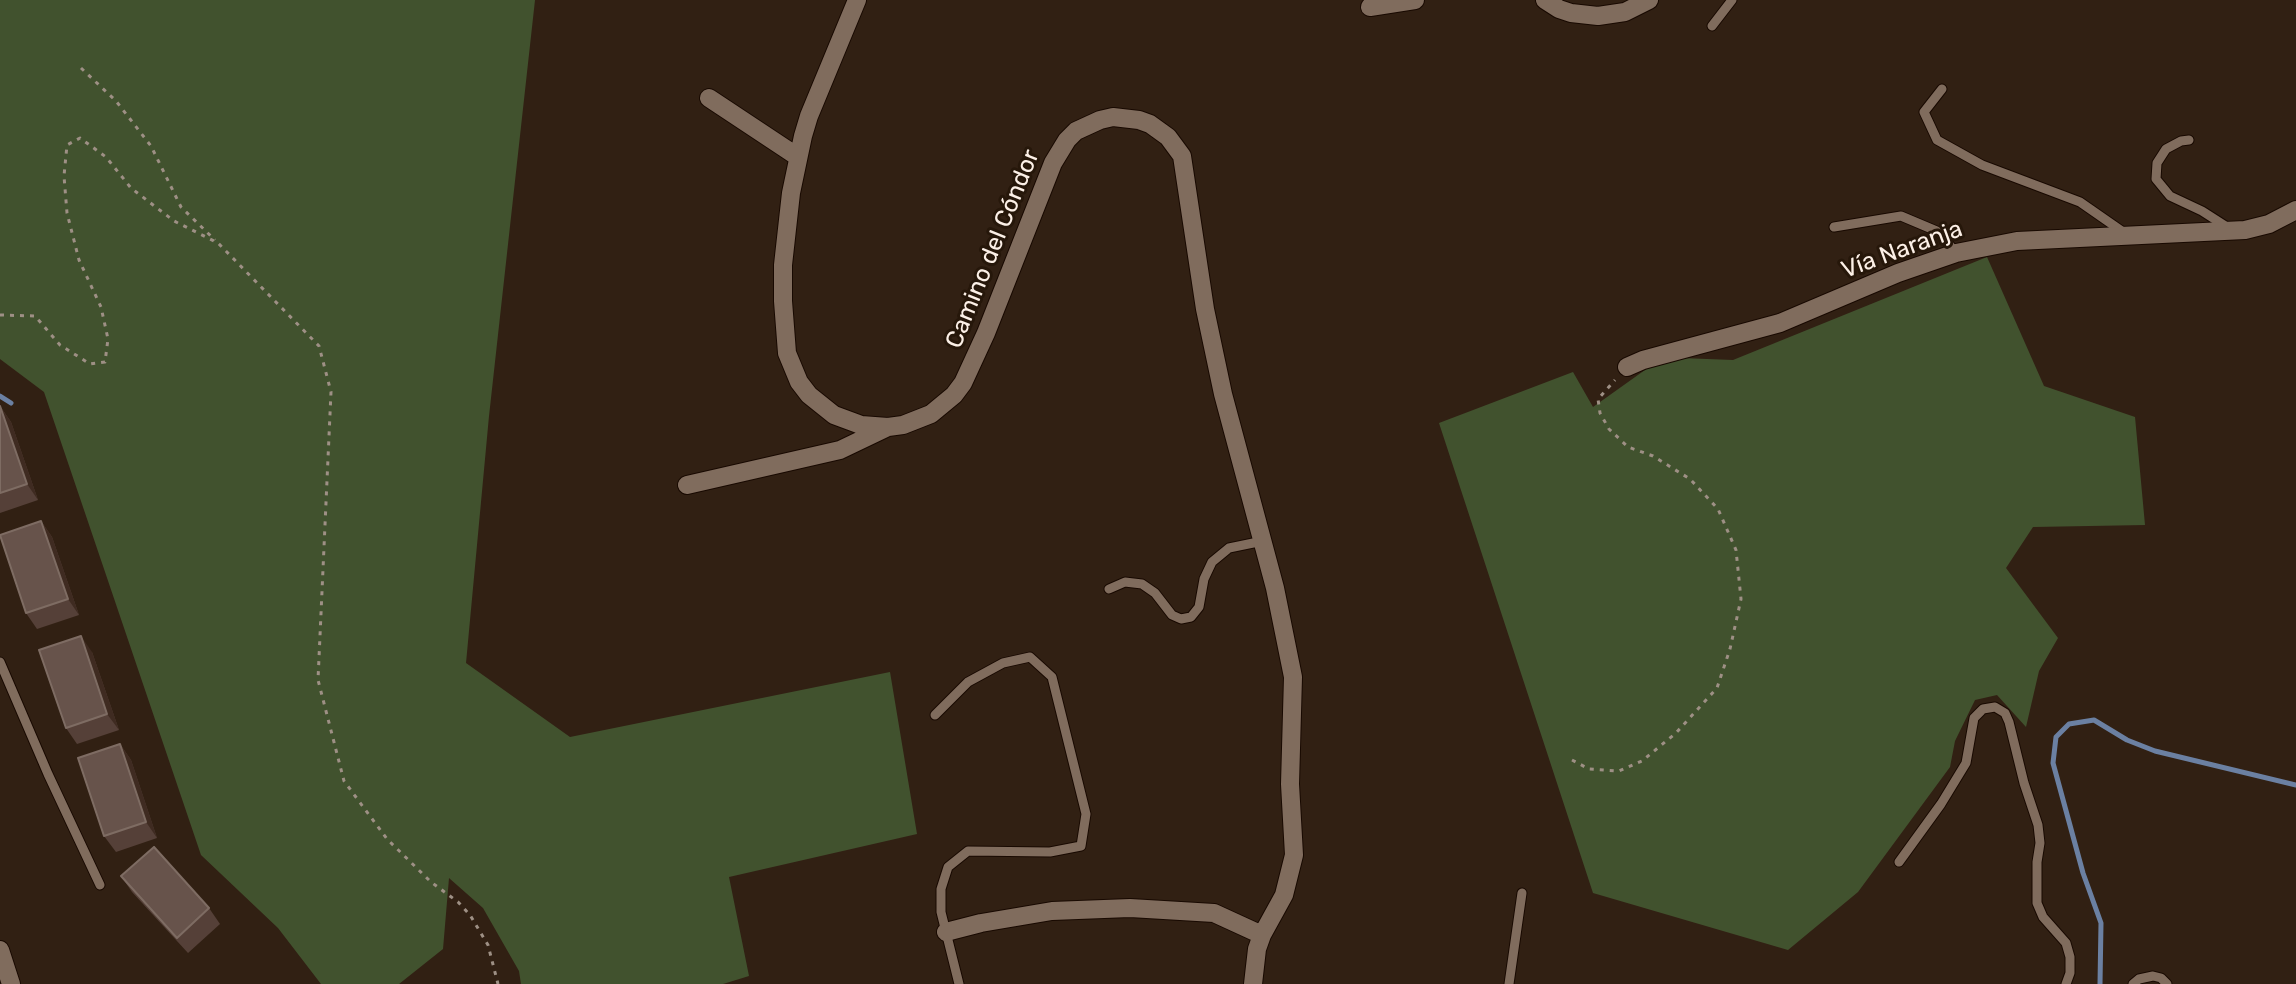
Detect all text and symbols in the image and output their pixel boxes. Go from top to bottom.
street label: Camino del Cóndor [940,146,1046,352]
street label: Vía Naranja [1838,215,1966,285]

